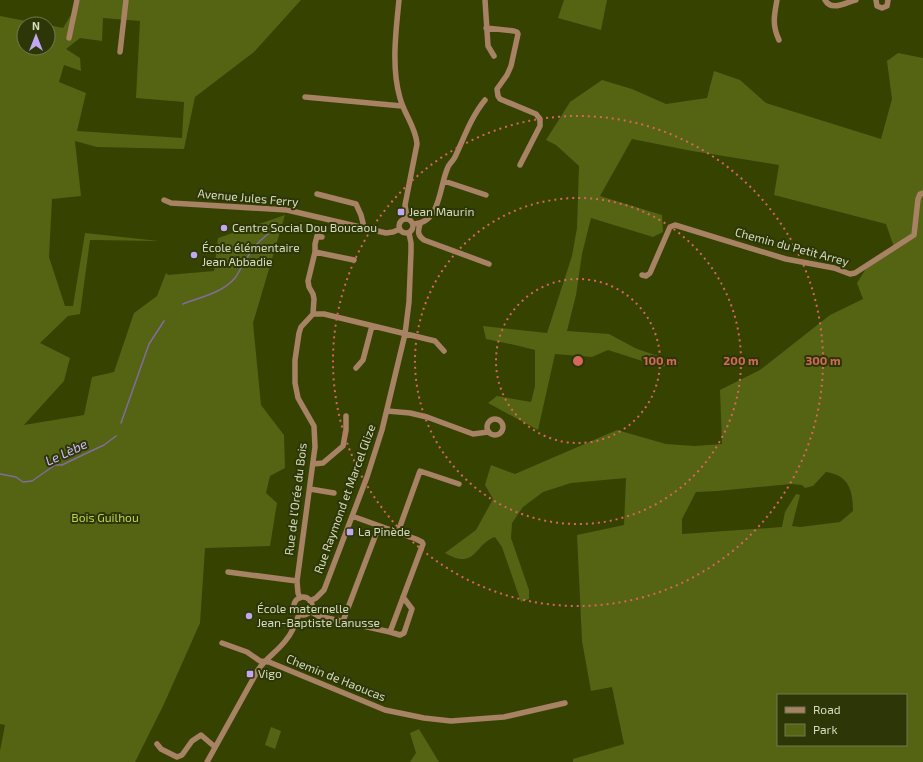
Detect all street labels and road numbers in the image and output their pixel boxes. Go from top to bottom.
street label: Avenue Jules Ferry [197,186,300,208]
street label: Chemin du Petit Arrey [734,224,851,268]
street label: Rue Raymond et Marcel Glize [310,422,378,575]
street label: Rue de l'Orée du Bois [281,442,309,556]
street label: Chemin de Haoucas [285,651,388,703]

